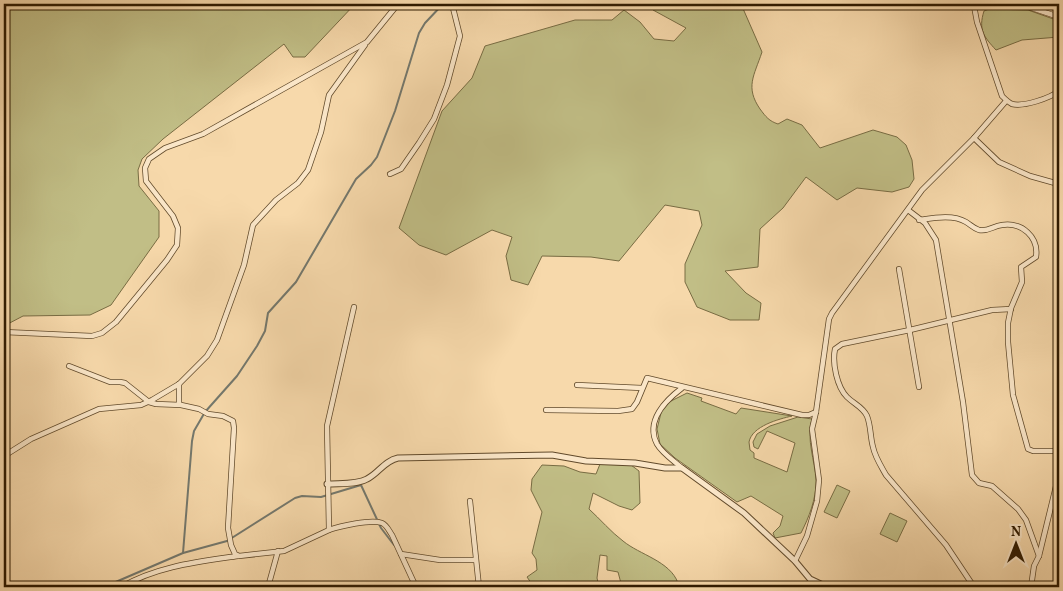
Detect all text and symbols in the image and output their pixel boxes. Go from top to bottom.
north arrow [990,518,1040,568]
text: N [1011,523,1021,542]

